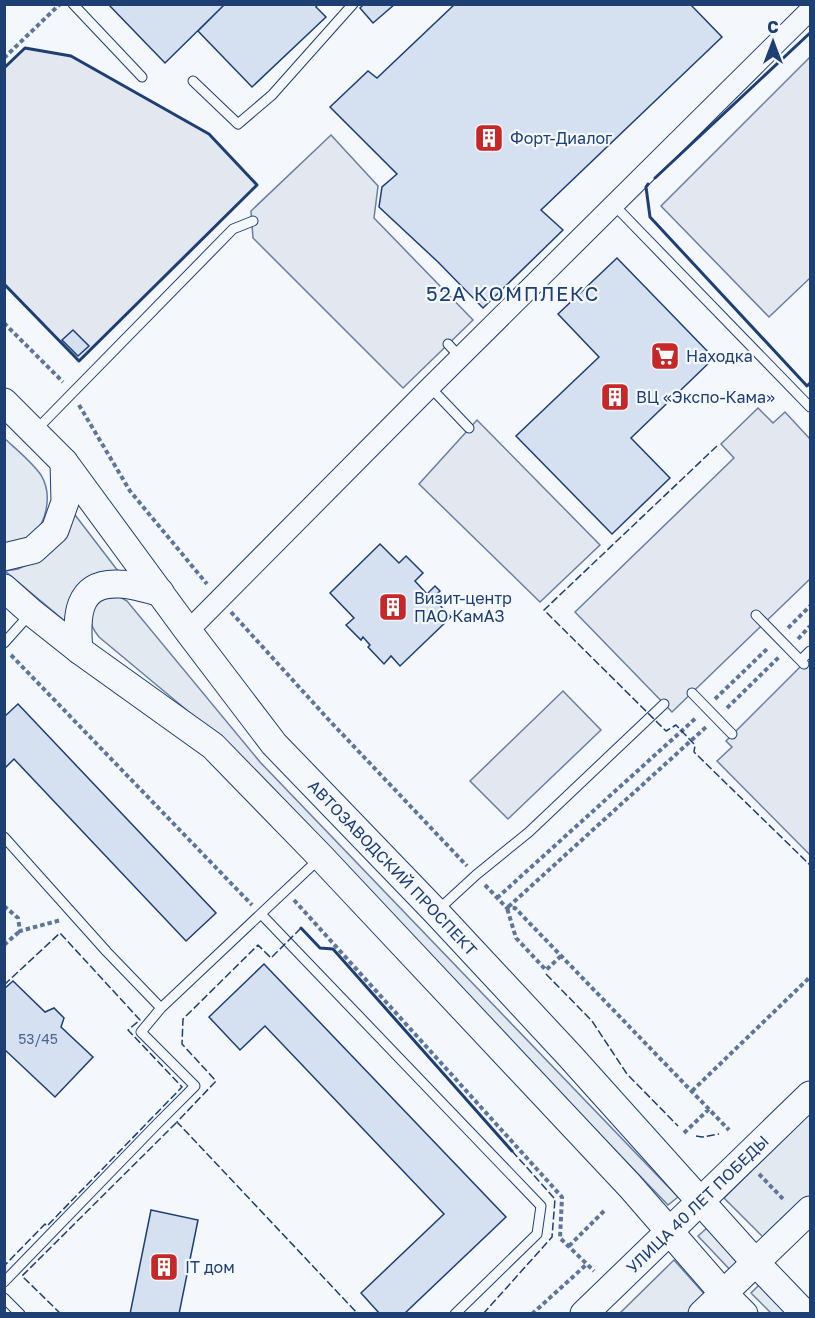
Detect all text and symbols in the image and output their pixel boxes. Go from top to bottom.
north arrow [743,12,803,72]
text: С [767,17,779,37]
building icon: Форт-Диалог [473,122,505,154]
place label: Форт-Диалог [510,128,613,148]
district label: 52А КОМПЛЕКС [426,281,600,305]
supermarket icon: Находка [649,340,681,372]
place label: Находка [686,346,753,366]
building icon: ВЦ «Экспо-Кама» [599,381,631,413]
place label: ВЦ «Экспо-Кама» [636,387,775,407]
place label: Визит-центр ПАО КамАЗ [414,588,512,626]
building icon: Визит-центр ПАО КамАЗ [377,591,409,623]
street label: АВТОЗАВОДСКИЙ ПРОСПЕКТ [304,776,482,960]
house number: 53/45 [18,1030,58,1047]
street label: УЛИЦА 40 ЛЕТ ПОБЕДЫ [622,1131,773,1277]
building icon: IT дом [148,1251,180,1283]
place label: IT дом [185,1257,235,1277]

